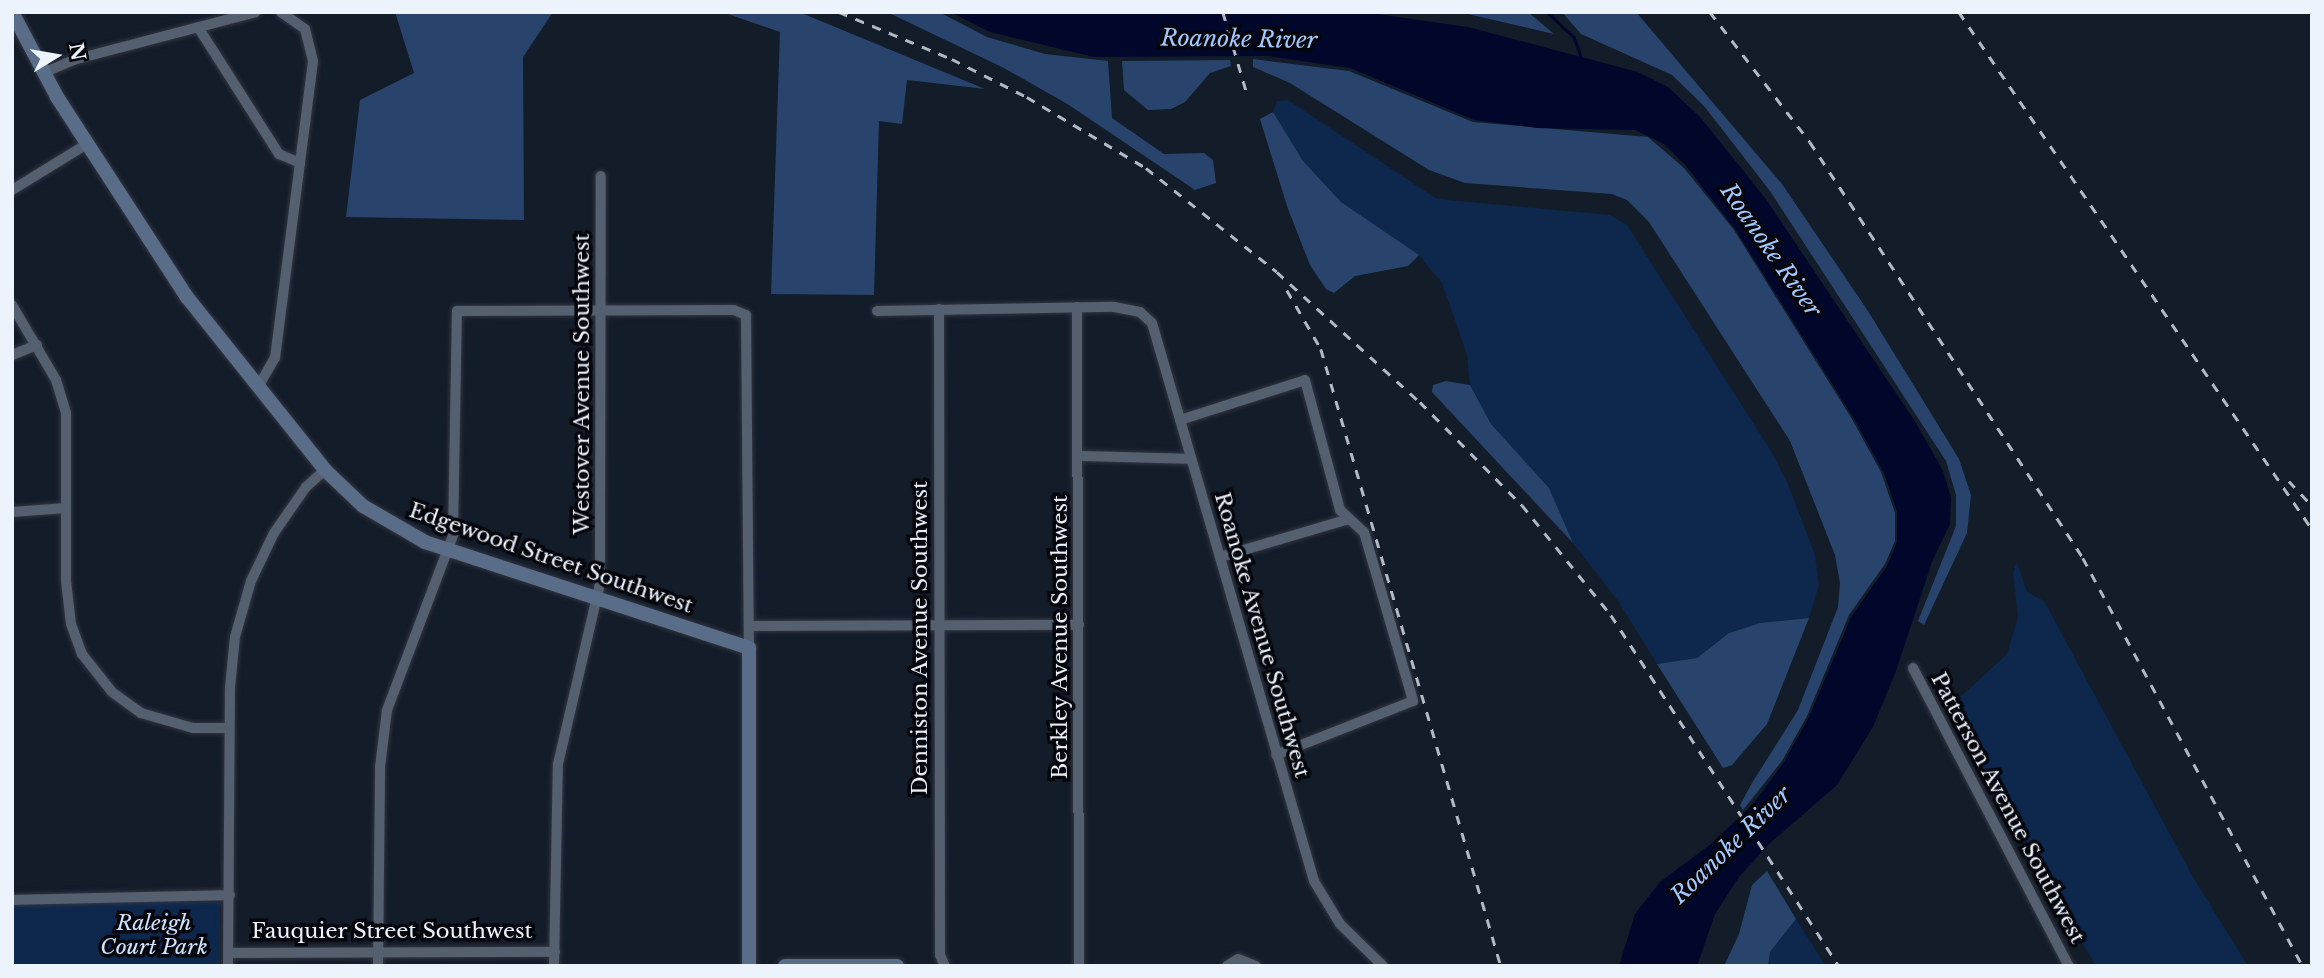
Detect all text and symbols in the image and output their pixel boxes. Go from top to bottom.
north arrow [21,21,91,91]
water label: Roanoke River [1160,24,1318,54]
text: N [64,41,90,63]
water label: Roanoke River [1715,178,1827,322]
street label: Westover Avenue Southwest [569,233,595,535]
street label: Denniston Avenue Southwest [907,481,933,795]
street label: Roanoke Avenue Southwest [1209,489,1315,781]
street label: Berkley Avenue Southwest [1047,494,1073,780]
street label: Edgewood Street Southwest [406,498,696,618]
street label: Patterson Avenue Southwest [1926,668,2090,948]
water label: Roanoke River [1665,781,1797,909]
park label: Raleigh Court Park [100,910,208,960]
street label: Fauquier Street Southwest [251,918,533,944]

